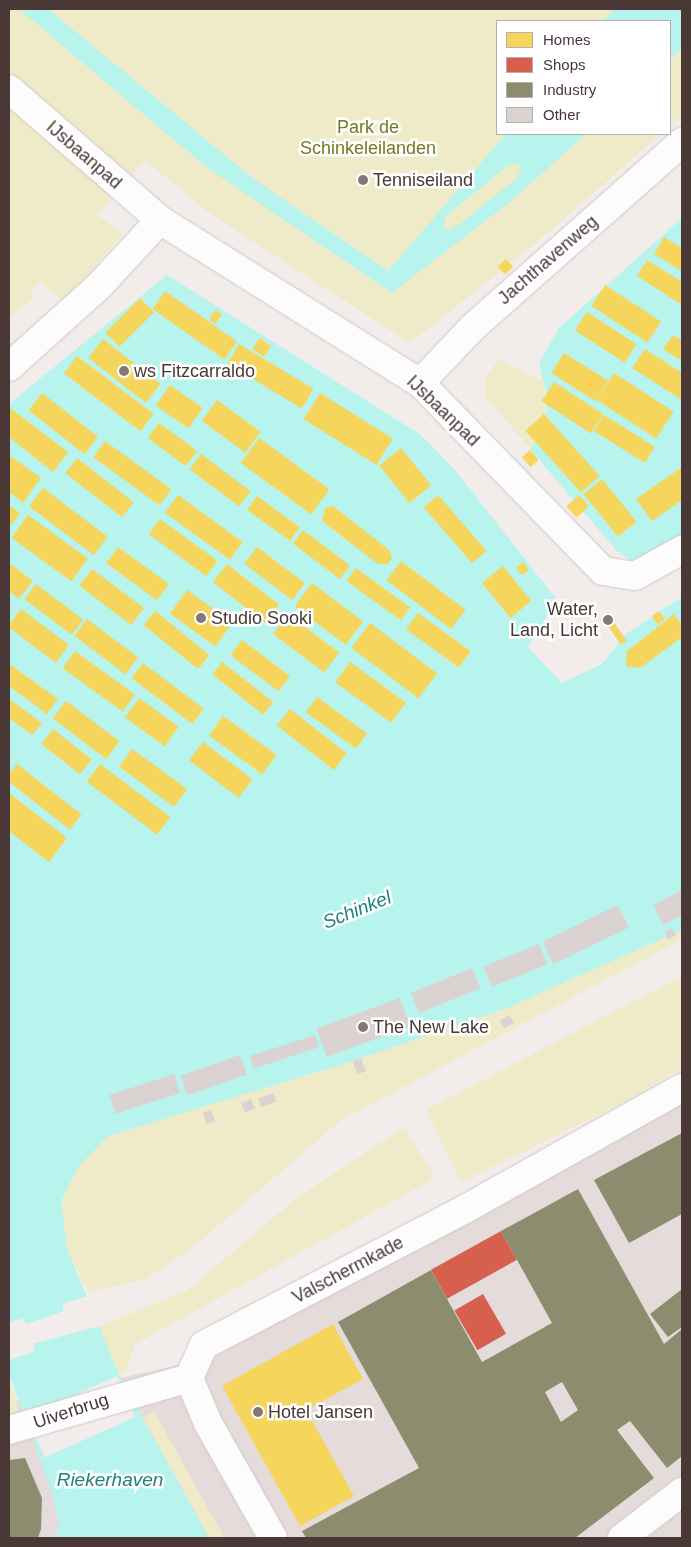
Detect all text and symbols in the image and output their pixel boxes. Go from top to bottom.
legend [496,20,671,135]
text: Homes [543,31,591,48]
text: Shops [543,56,586,73]
text: Industry [543,81,596,98]
text: Other [543,106,581,123]
street label: IJsbaanpad [42,116,126,194]
park label: Park de Schinkeleilanden [300,117,436,160]
place label: Tenniseiland [373,169,473,191]
marker: Tenniseiland [357,174,369,186]
street label: Jachthavenweg [494,211,602,309]
place label: ws Fitzcarraldo [134,360,255,382]
marker: ws Fitzcarraldo [118,365,130,377]
street label: IJsbaanpad [402,371,484,451]
place label: Water, Land, Licht [510,599,598,642]
place label: Studio Sooki [211,607,312,629]
marker: Studio Sooki [195,612,207,624]
marker: Water, Land, Licht [602,614,614,626]
water label: Schinkel [319,886,395,934]
place label: The New Lake [373,1016,489,1038]
marker: The New Lake [357,1021,369,1033]
street label: Valschermkade [289,1232,407,1308]
street label: Uiverbrug [31,1389,111,1433]
place label: Hotel Jansen [268,1401,373,1423]
marker: Hotel Jansen [252,1406,264,1418]
water label: Riekerhaven [57,1469,163,1491]

